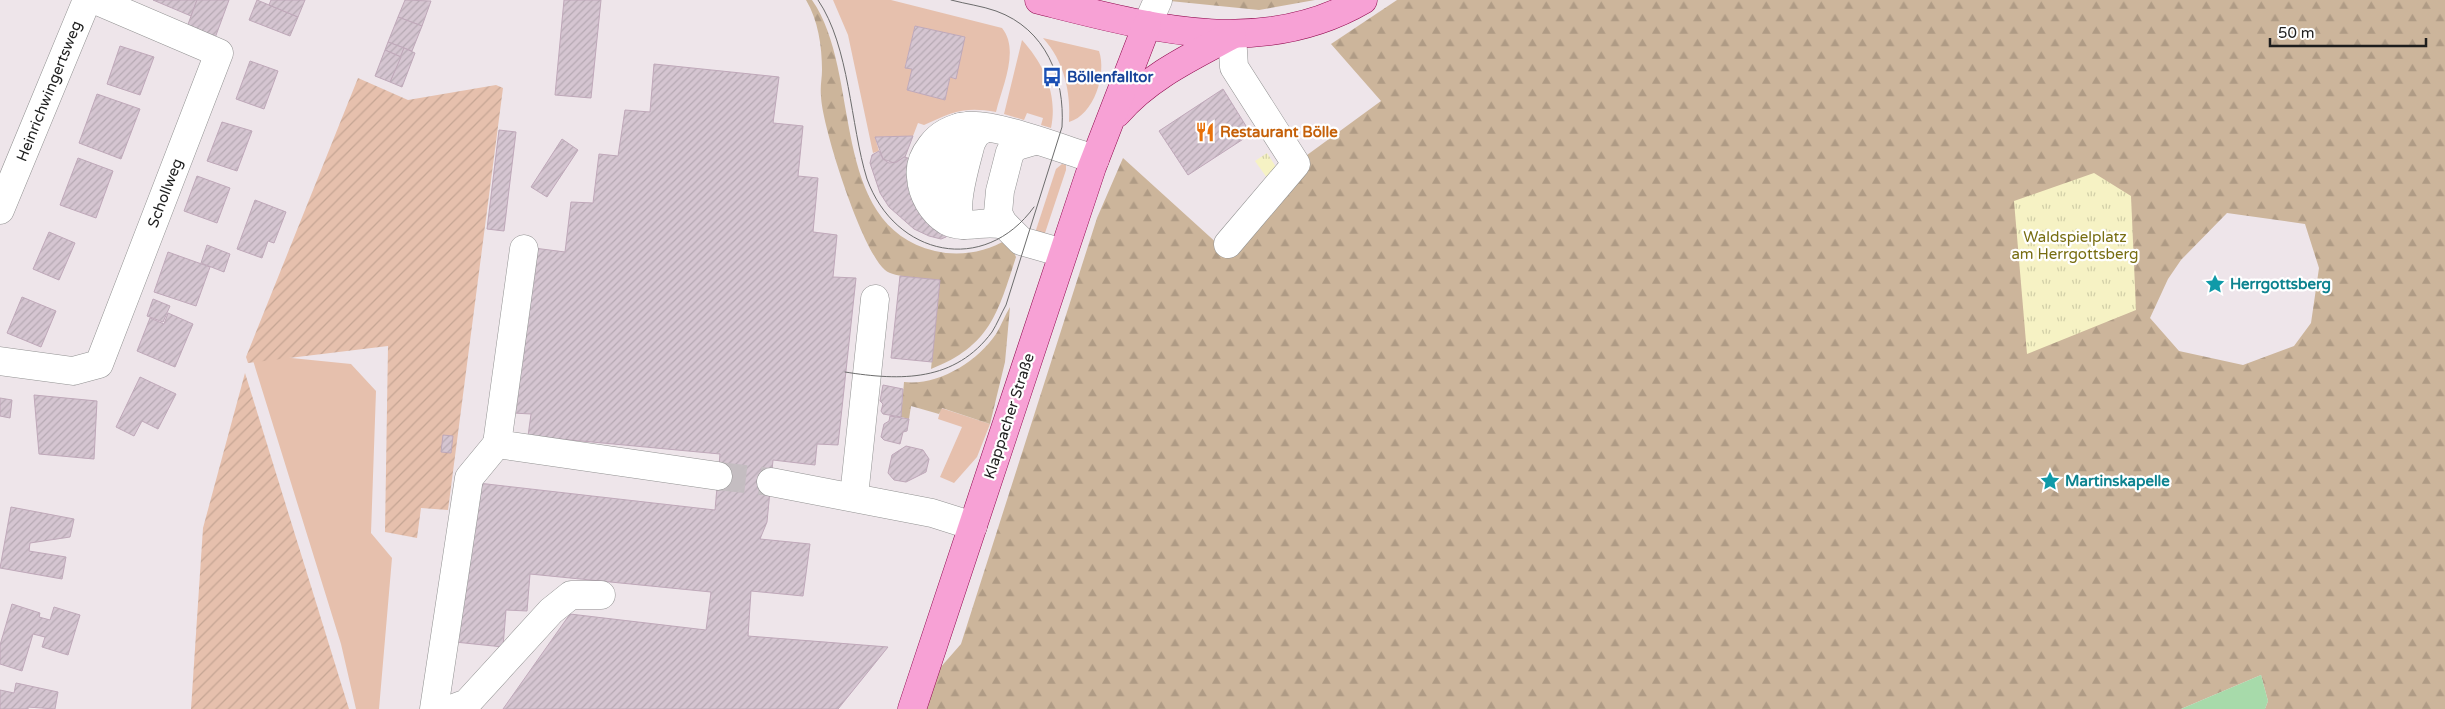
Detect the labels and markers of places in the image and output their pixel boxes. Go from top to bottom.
bus stop icon: Böllenfalltor [1041,66,1063,88]
place label: Böllenfalltor [1067,68,1153,86]
restaurant icon: Restaurant Bölle [1194,121,1216,143]
place label: Restaurant Bölle [1220,123,1338,141]
place icon: Herrgottsberg [2204,273,2226,295]
place label: Herrgottsberg [2230,275,2331,294]
place icon: Martinskapelle [2039,470,2061,492]
place label: Martinskapelle [2065,472,2170,491]

